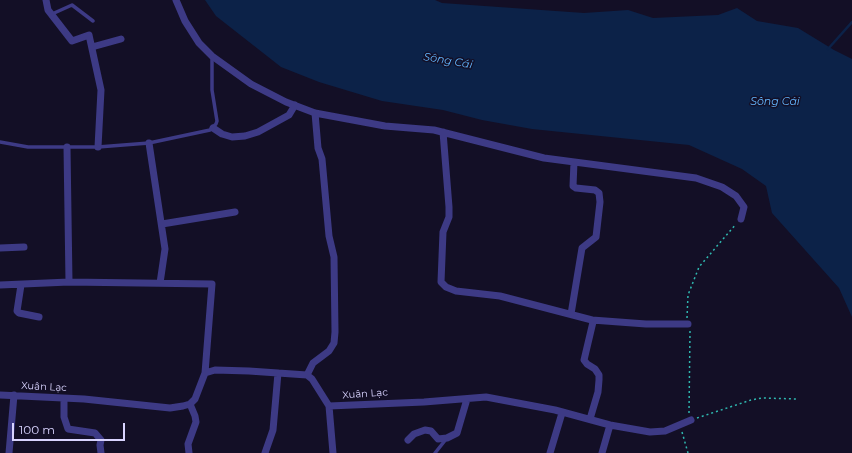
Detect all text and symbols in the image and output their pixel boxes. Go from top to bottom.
water label: Sông Cái [422,50,474,72]
water label: Sông Cái [750,95,800,109]
street label: Xuân Lạc [21,380,67,394]
street label: Xuân Lạc [342,386,388,402]
scale bar [14,415,127,441]
text: 100 m [19,422,55,437]

